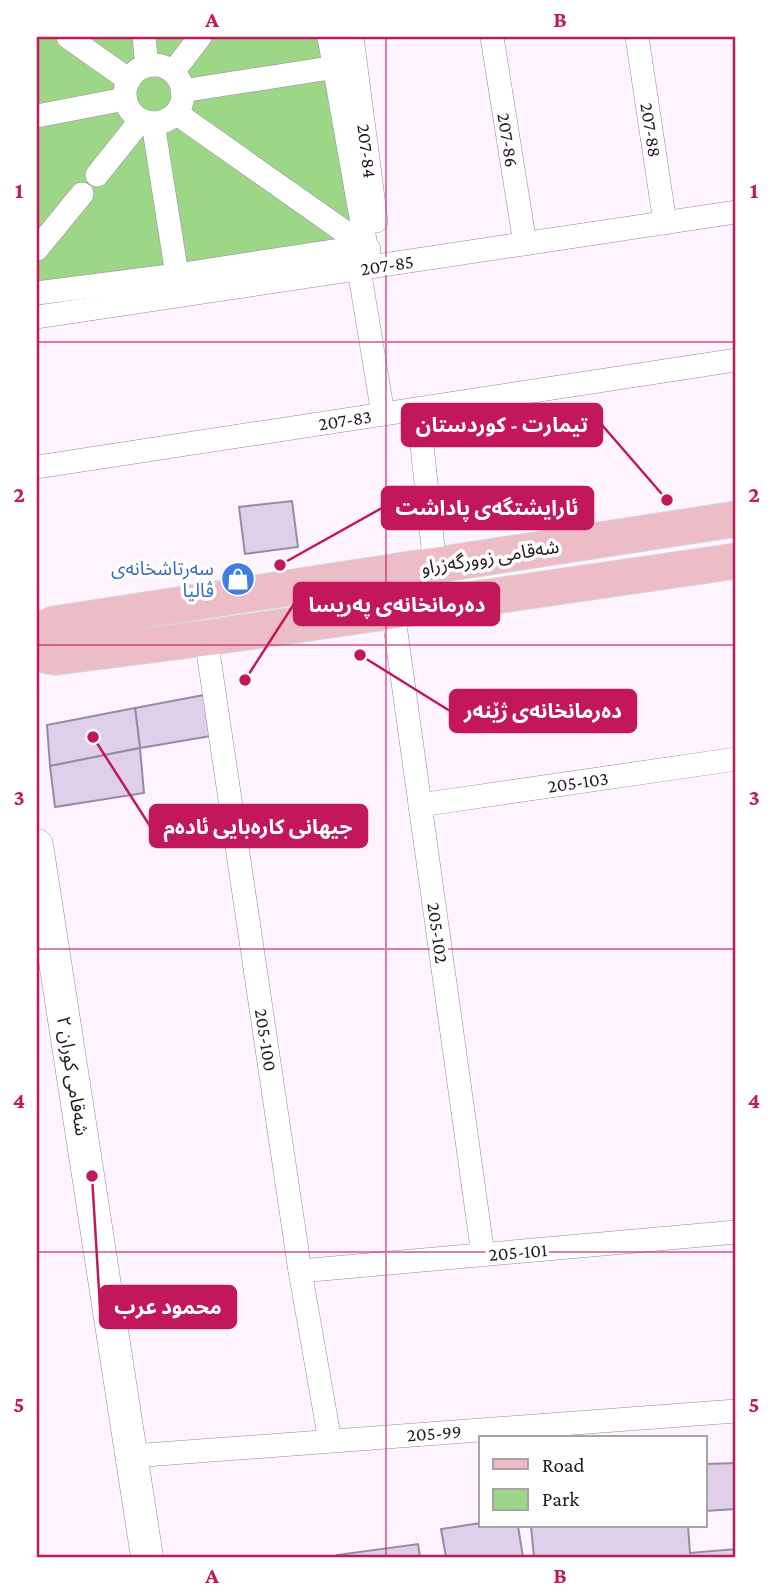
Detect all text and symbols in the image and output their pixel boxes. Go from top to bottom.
text: A [204,6,219,32]
text: B [553,6,567,32]
street label: 207-88 [636,101,666,159]
street label: 207-86 [493,111,523,169]
street label: 207-84 [353,123,381,179]
text: 1 [15,177,24,203]
text: 1 [750,177,759,203]
street label: 207-85 [359,250,415,280]
callout: تیمارت - کوردستان [402,404,602,446]
street label: 207-83 [317,405,373,435]
text: تیمارت - کوردستان [416,413,589,437]
text: 2 [13,481,25,507]
text: 2 [748,481,760,507]
callout: ئارایشتگەی پاداشت [382,487,593,529]
text: ئارایشتگەی پاداشت [395,496,579,522]
street label: شەقامی زوورگەزراو [420,536,561,579]
place label: سەرتاشخانەی ڤالیا [111,558,214,601]
shop icon: سەرتاشخانەی ڤالیا [219,560,257,598]
callout: دەرمانخانەی پەریسا [294,583,499,625]
text: دەرمانخانەی پەریسا [309,593,486,619]
callout: دەرمانخانەی ژێنەر [450,690,636,732]
text: دەرمانخانەی ژێنەر [463,699,622,723]
street label: 205-103 [546,767,610,797]
text: 3 [13,784,25,810]
text: 3 [748,784,760,810]
callout: جیهانی کارەبایی ئادەم [150,805,367,847]
text: جیهانی کارەبایی ئادەم [163,815,353,843]
street label: 205-102 [423,901,453,965]
street label: 205-100 [251,1007,281,1073]
street label: شەقامی کوران ٢ [52,1015,93,1138]
text: 4 [13,1087,25,1113]
text: 4 [748,1087,760,1113]
street label: 205-101 [488,1239,548,1265]
callout: محمود عرب [100,1286,236,1328]
text: محمود عرب [114,1295,222,1319]
text: 5 [13,1391,25,1417]
text: 5 [748,1391,760,1417]
street label: 205-99 [406,1421,462,1445]
legend [479,1436,706,1528]
text: Road [542,1453,585,1477]
text: Park [542,1487,579,1511]
text: A [204,1562,219,1588]
text: B [553,1562,567,1588]

